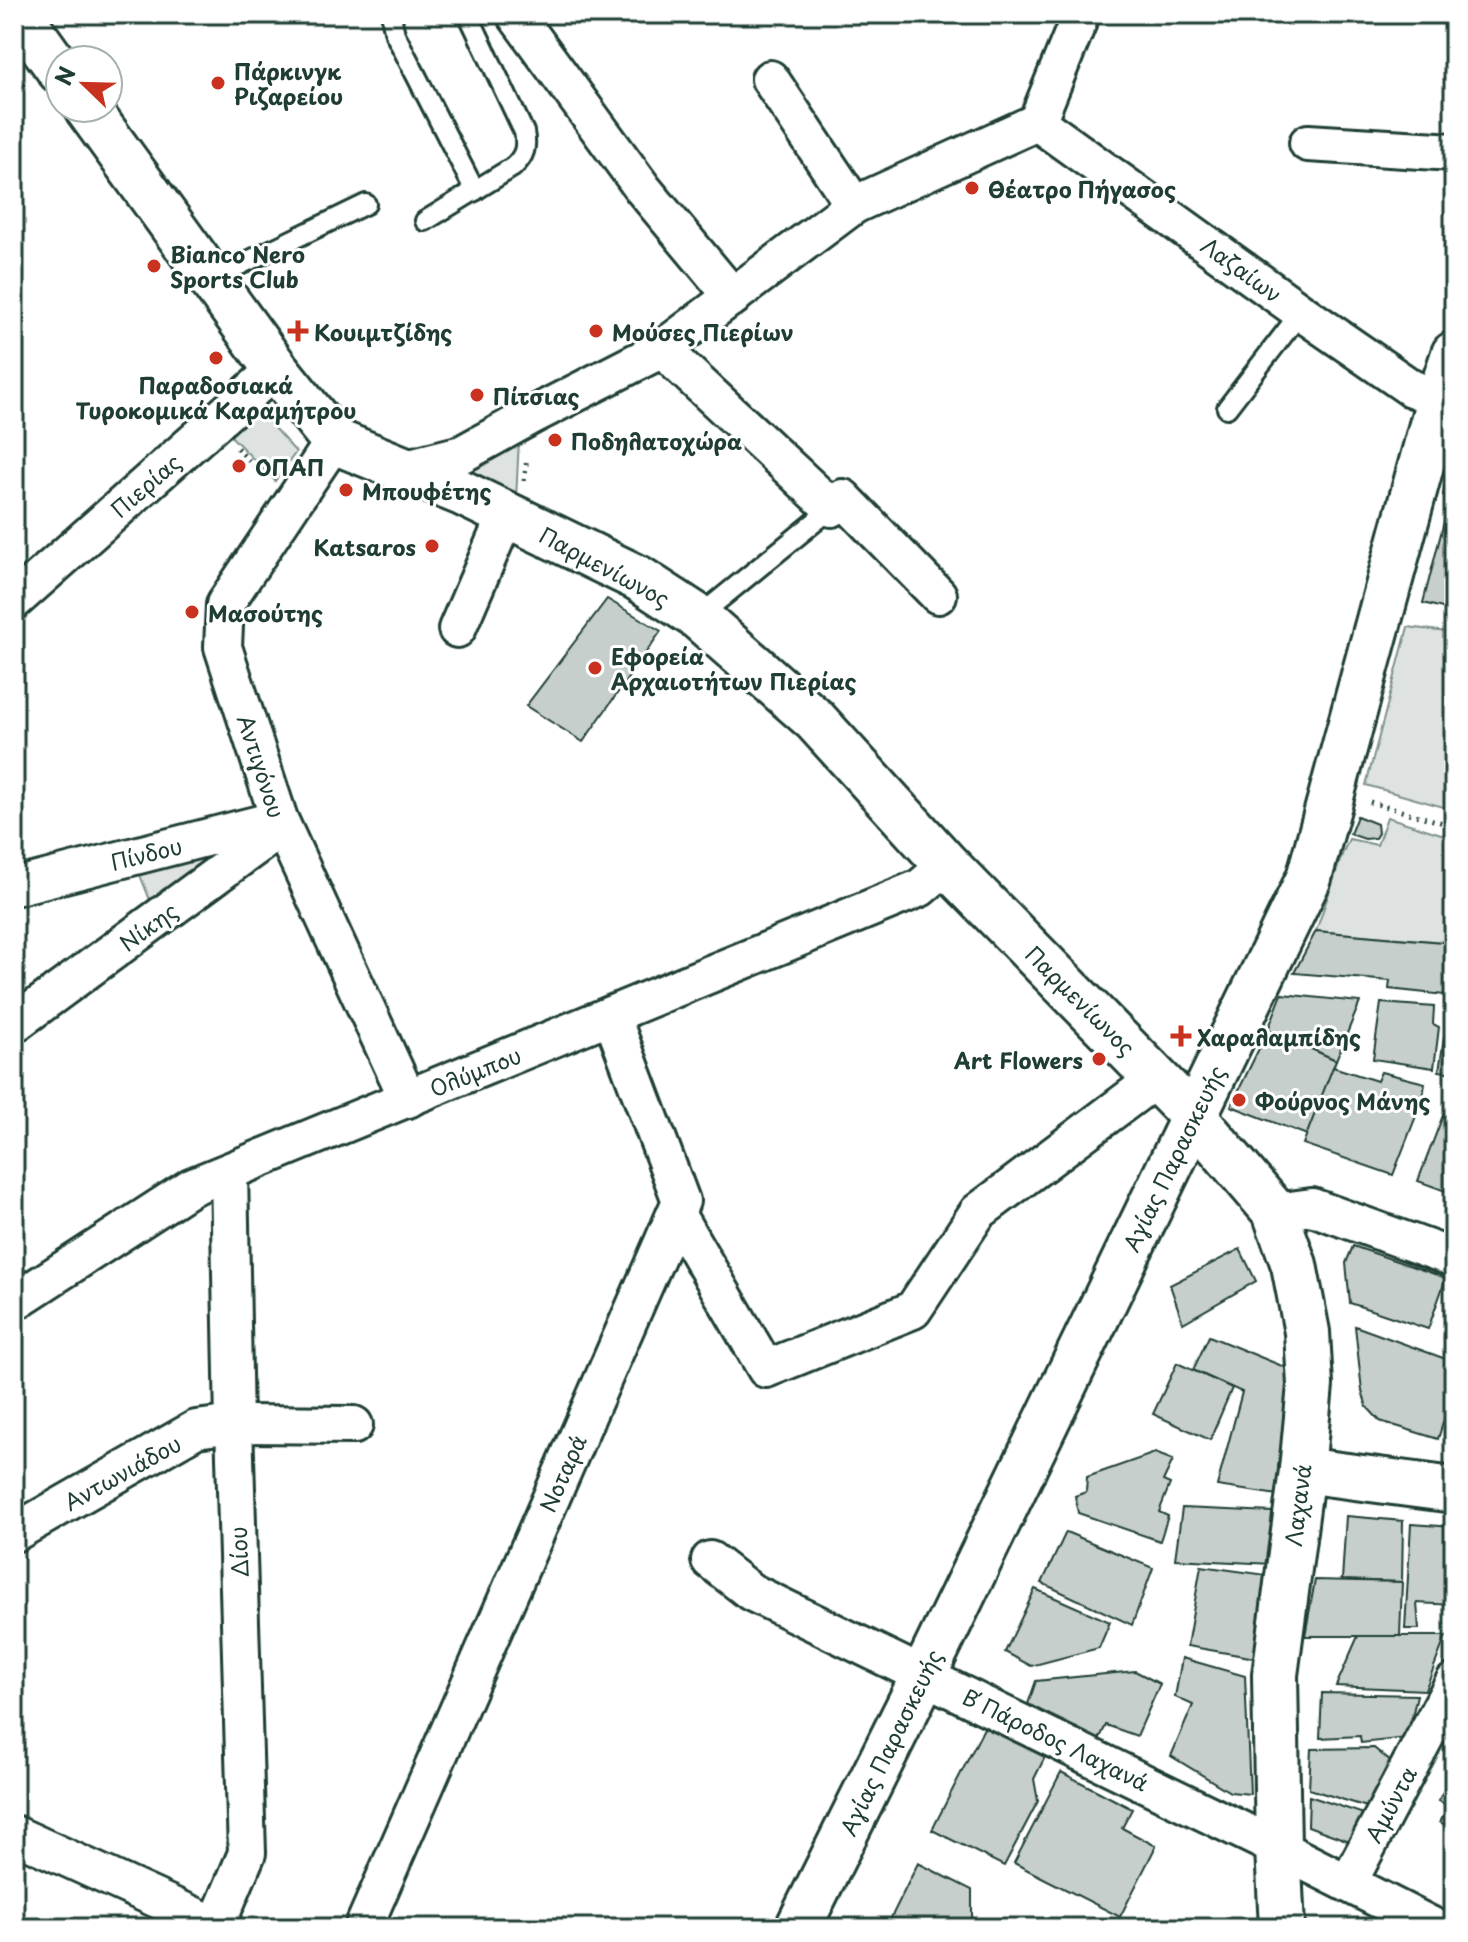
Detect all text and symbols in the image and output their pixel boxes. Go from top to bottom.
north arrow [44,44,124,124]
place label: Πάρκινγκ Ριζαρείου [234,54,343,112]
text: N [46,61,83,90]
marker: Πάρκινγκ Ριζαρείου [209,74,227,92]
place label: Θέατρο Πήγασος [988,172,1176,205]
marker: Θέατρο Πήγασος [963,179,981,197]
street label: Λαζαίων [1195,228,1289,310]
place label: Bianco Nero Sports Club [170,237,305,295]
marker: Bianco Nero Sports Club [145,257,163,275]
place label: Κουιμτζίδης [314,315,452,348]
place label: Μούσες Πιερίων [612,315,794,348]
marker: Κουιμτζίδης [289,322,307,340]
marker: Μούσες Πιερίων [587,322,605,340]
marker: Παραδοσιακά Τυροκομικά Καραμήτρου [207,349,225,367]
place label: Παραδοσιακά Τυροκομικά Καραμήτρου [76,368,356,426]
place label: Πίτσιας [493,379,580,412]
marker: Πίτσιας [468,386,486,404]
place label: Ποδηλατοχώρα [571,424,742,457]
marker: Ποδηλατοχώρα [546,431,564,449]
street label: Πιερίας [103,445,187,525]
place label: ΟΠΑΠ [255,450,324,483]
marker: ΟΠΑΠ [230,457,248,475]
place label: Μπουφέτης [362,474,491,507]
marker: Μπουφέτης [337,481,355,499]
street label: Παρμενίωνος [534,518,676,614]
place label: Katsaros [314,530,416,563]
marker: Katsaros [423,537,441,555]
place label: Μασούτης [208,596,323,629]
marker: Μασούτης [183,603,201,621]
place label: Εφορεία Αρχαιοτήτων Πιερίας [611,639,857,697]
marker: Εφορεία Αρχαιοτήτων Πιερίας [586,659,604,677]
street label: Αντιγόνου [230,710,294,822]
street label: Πίνδου [107,828,185,878]
street label: Νίκης [112,894,184,958]
street label: Παρμενίωνος [1019,938,1143,1062]
place label: Χαραλαμπίδης [1197,1020,1361,1053]
marker: Χαραλαμπίδης [1172,1027,1190,1045]
street label: Ολύμπου [424,1038,526,1104]
place label: Art Flowers [953,1043,1083,1076]
marker: Art Flowers [1090,1050,1108,1068]
street label: Αγίας Παρασκευής [1114,1059,1232,1257]
place label: Φούρνος Μάνης [1255,1084,1430,1117]
marker: Φούρνος Μάνης [1230,1091,1248,1109]
street label: Αντωνιάδου [57,1426,187,1518]
street label: Νοταρά [530,1429,594,1517]
street label: Λαχανά [1276,1462,1318,1548]
street label: Δίου [221,1526,255,1578]
street label: Αγίας Παρασκευής [831,1643,949,1841]
street label: Β΄ Πάροδος Λαχανά [957,1680,1155,1798]
street label: Αμύντα [1356,1760,1424,1848]

